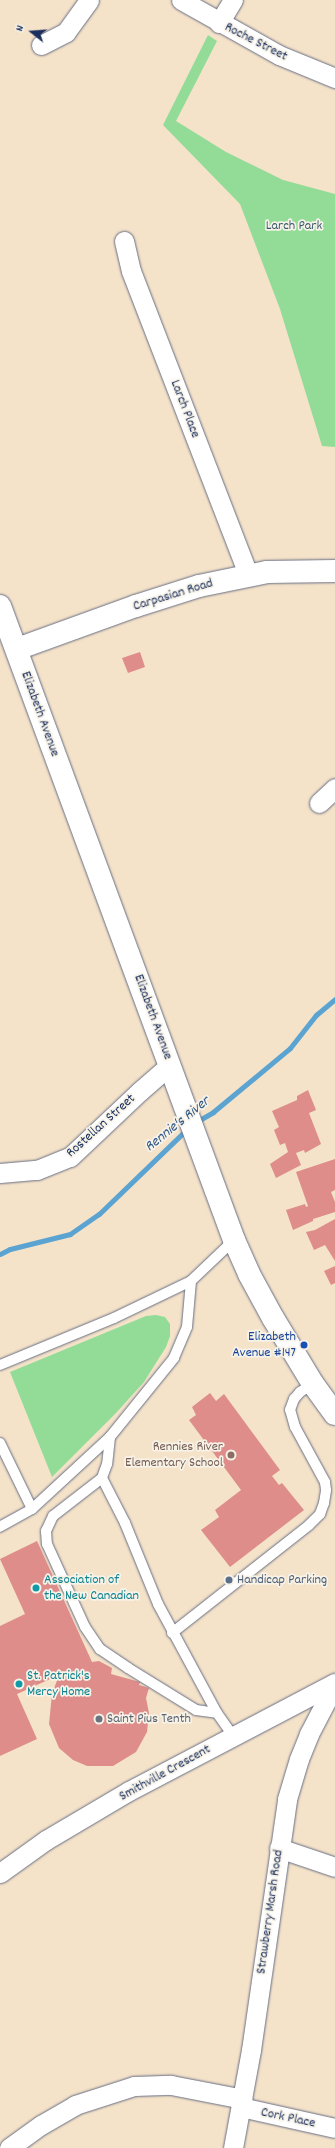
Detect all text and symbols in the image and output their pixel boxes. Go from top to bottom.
north arrow [12,12,52,52]
street label: Roche Street [222,19,290,65]
text: N [12,24,29,33]
park label: Larch Park [266,218,322,234]
street label: Larch Place [166,378,204,440]
street label: Carpasian Road [131,575,215,615]
street label: Elizabeth Avenue [17,669,63,759]
street label: Elizabeth Avenue [130,972,176,1062]
street label: Rostellan Street [63,1091,139,1161]
water label: Rennie's River [142,1093,214,1157]
place label: Elizabeth Avenue #147 [232,1329,296,1362]
marker: Elizabeth Avenue #147 [299,1340,309,1350]
place label: Rennies River Elementary School [125,1439,223,1472]
marker: Rennies River Elementary School [226,1450,236,1460]
place label: Association of the New Canadian [44,1572,139,1604]
place label: Handicap Parking [237,1572,327,1588]
marker: Handicap Parking [224,1575,234,1585]
marker: Association of the New Canadian [31,1583,41,1593]
place label: St. Patrick's Mercy Home [27,1668,90,1700]
marker: St. Patrick's Mercy Home [14,1679,24,1689]
place label: Saint Pius Tenth [107,1711,191,1727]
marker: Saint Pius Tenth [94,1714,104,1724]
street label: Smithville Crescent [116,1741,214,1805]
street label: Strawberry Marsh Road [253,1849,287,1975]
street label: Cork Place [259,2104,317,2132]

